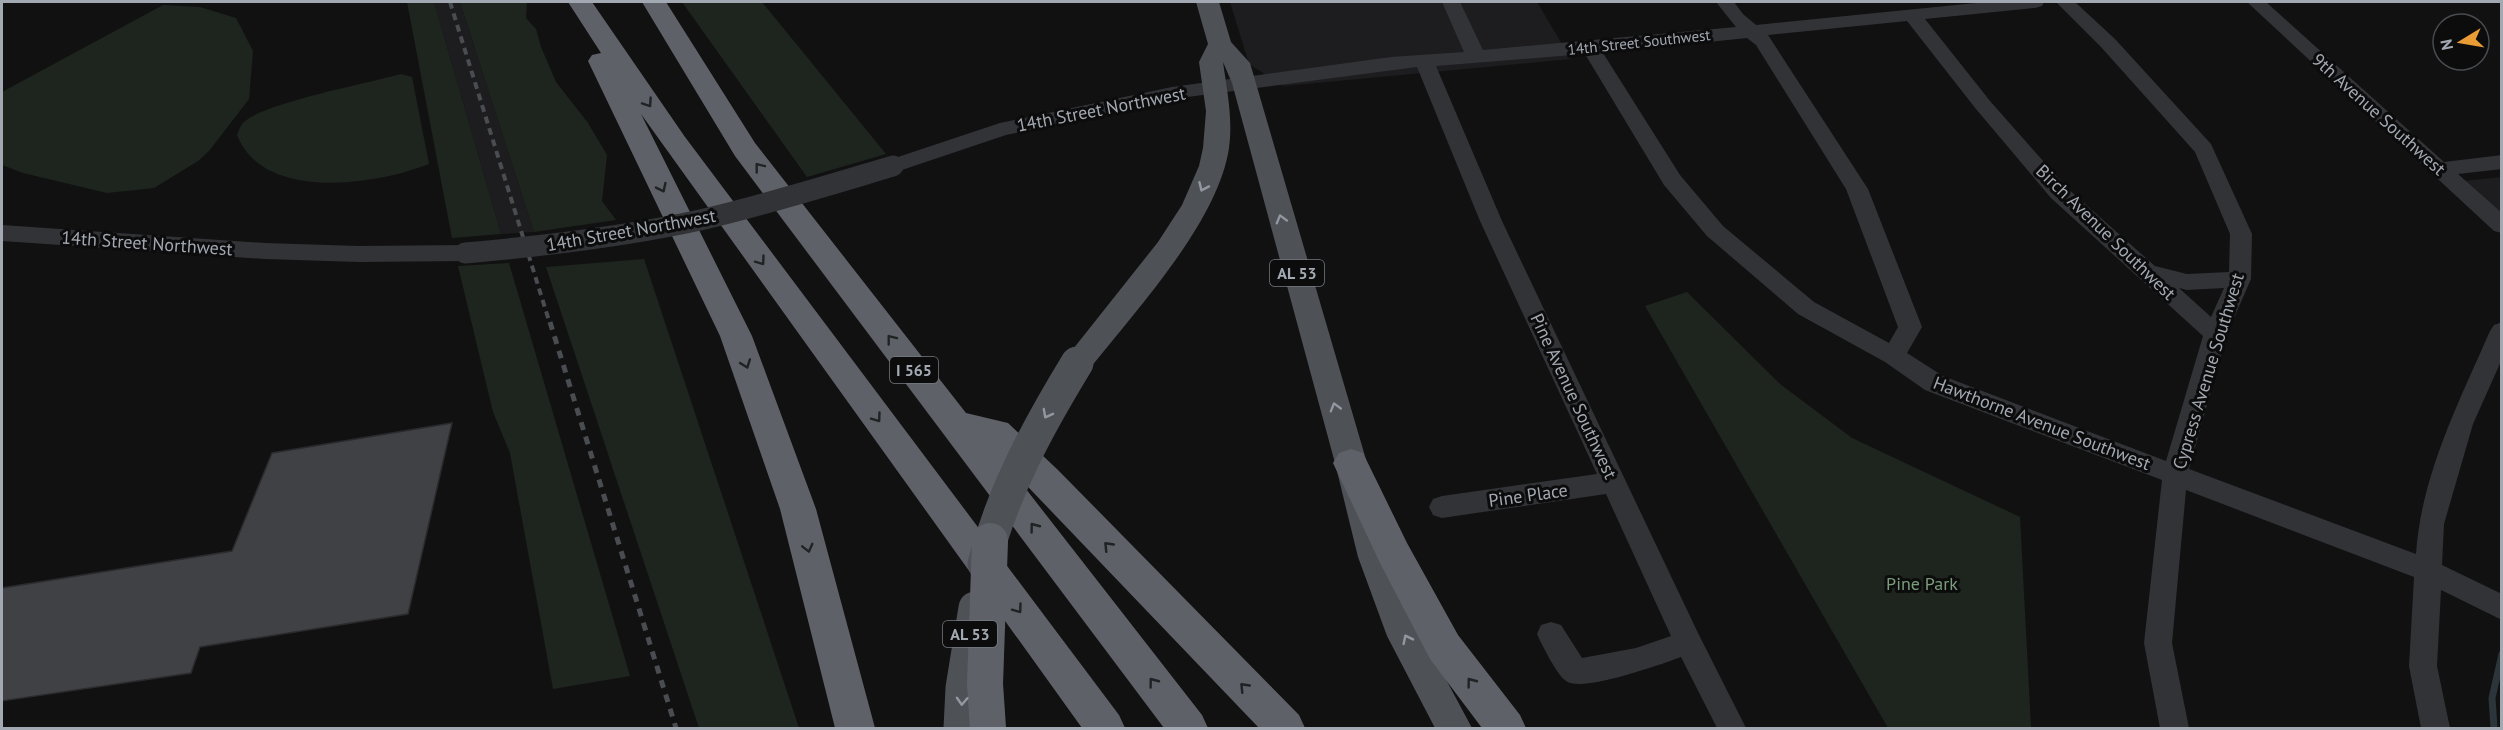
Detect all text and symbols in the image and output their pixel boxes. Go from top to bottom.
north arrow [2431,12,2491,72]
street label: 14th Street Southwest [1567,25,1711,59]
text: N [2435,38,2457,52]
street label: 9th Avenue Southwest [2307,48,2451,180]
street label: 14th Street Northwest [1015,81,1187,137]
one-way arrow [640,96,651,107]
street label: Birch Avenue Southwest [2031,159,2181,305]
one-way arrow [755,163,766,174]
one-way arrow [1198,181,1210,192]
one-way arrow [655,182,666,192]
street label: 14th Street Northwest [545,204,717,256]
one-way arrow [1276,214,1288,225]
street label: 14th Street Northwest [61,226,233,260]
one-way arrow [754,254,765,265]
road number: AL 53 [1270,260,1324,286]
street label: Cypress Avenue Southwest [2167,270,2249,472]
street label: Pine Avenue Southwest [1526,310,1622,482]
one-way arrow [887,334,898,345]
road number: I 565 [890,357,938,383]
one-way arrow [739,358,751,369]
street label: Hawthorne Avenue Southwest [1930,371,2154,475]
one-way arrow [1330,402,1342,413]
one-way arrow [1043,407,1054,418]
one-way arrow [870,411,881,422]
street label: Pine Place [1487,478,1569,512]
one-way arrow [1031,523,1042,534]
one-way arrow [801,543,814,553]
one-way arrow [1105,543,1116,554]
park label: Pine Park [1886,572,1958,595]
one-way arrow [1011,602,1022,613]
road number: AL 53 [943,621,997,647]
one-way arrow [1403,635,1415,646]
one-way arrow [1149,678,1160,689]
one-way arrow [1467,678,1478,689]
one-way arrow [1240,683,1251,694]
one-way arrow [955,697,968,706]

